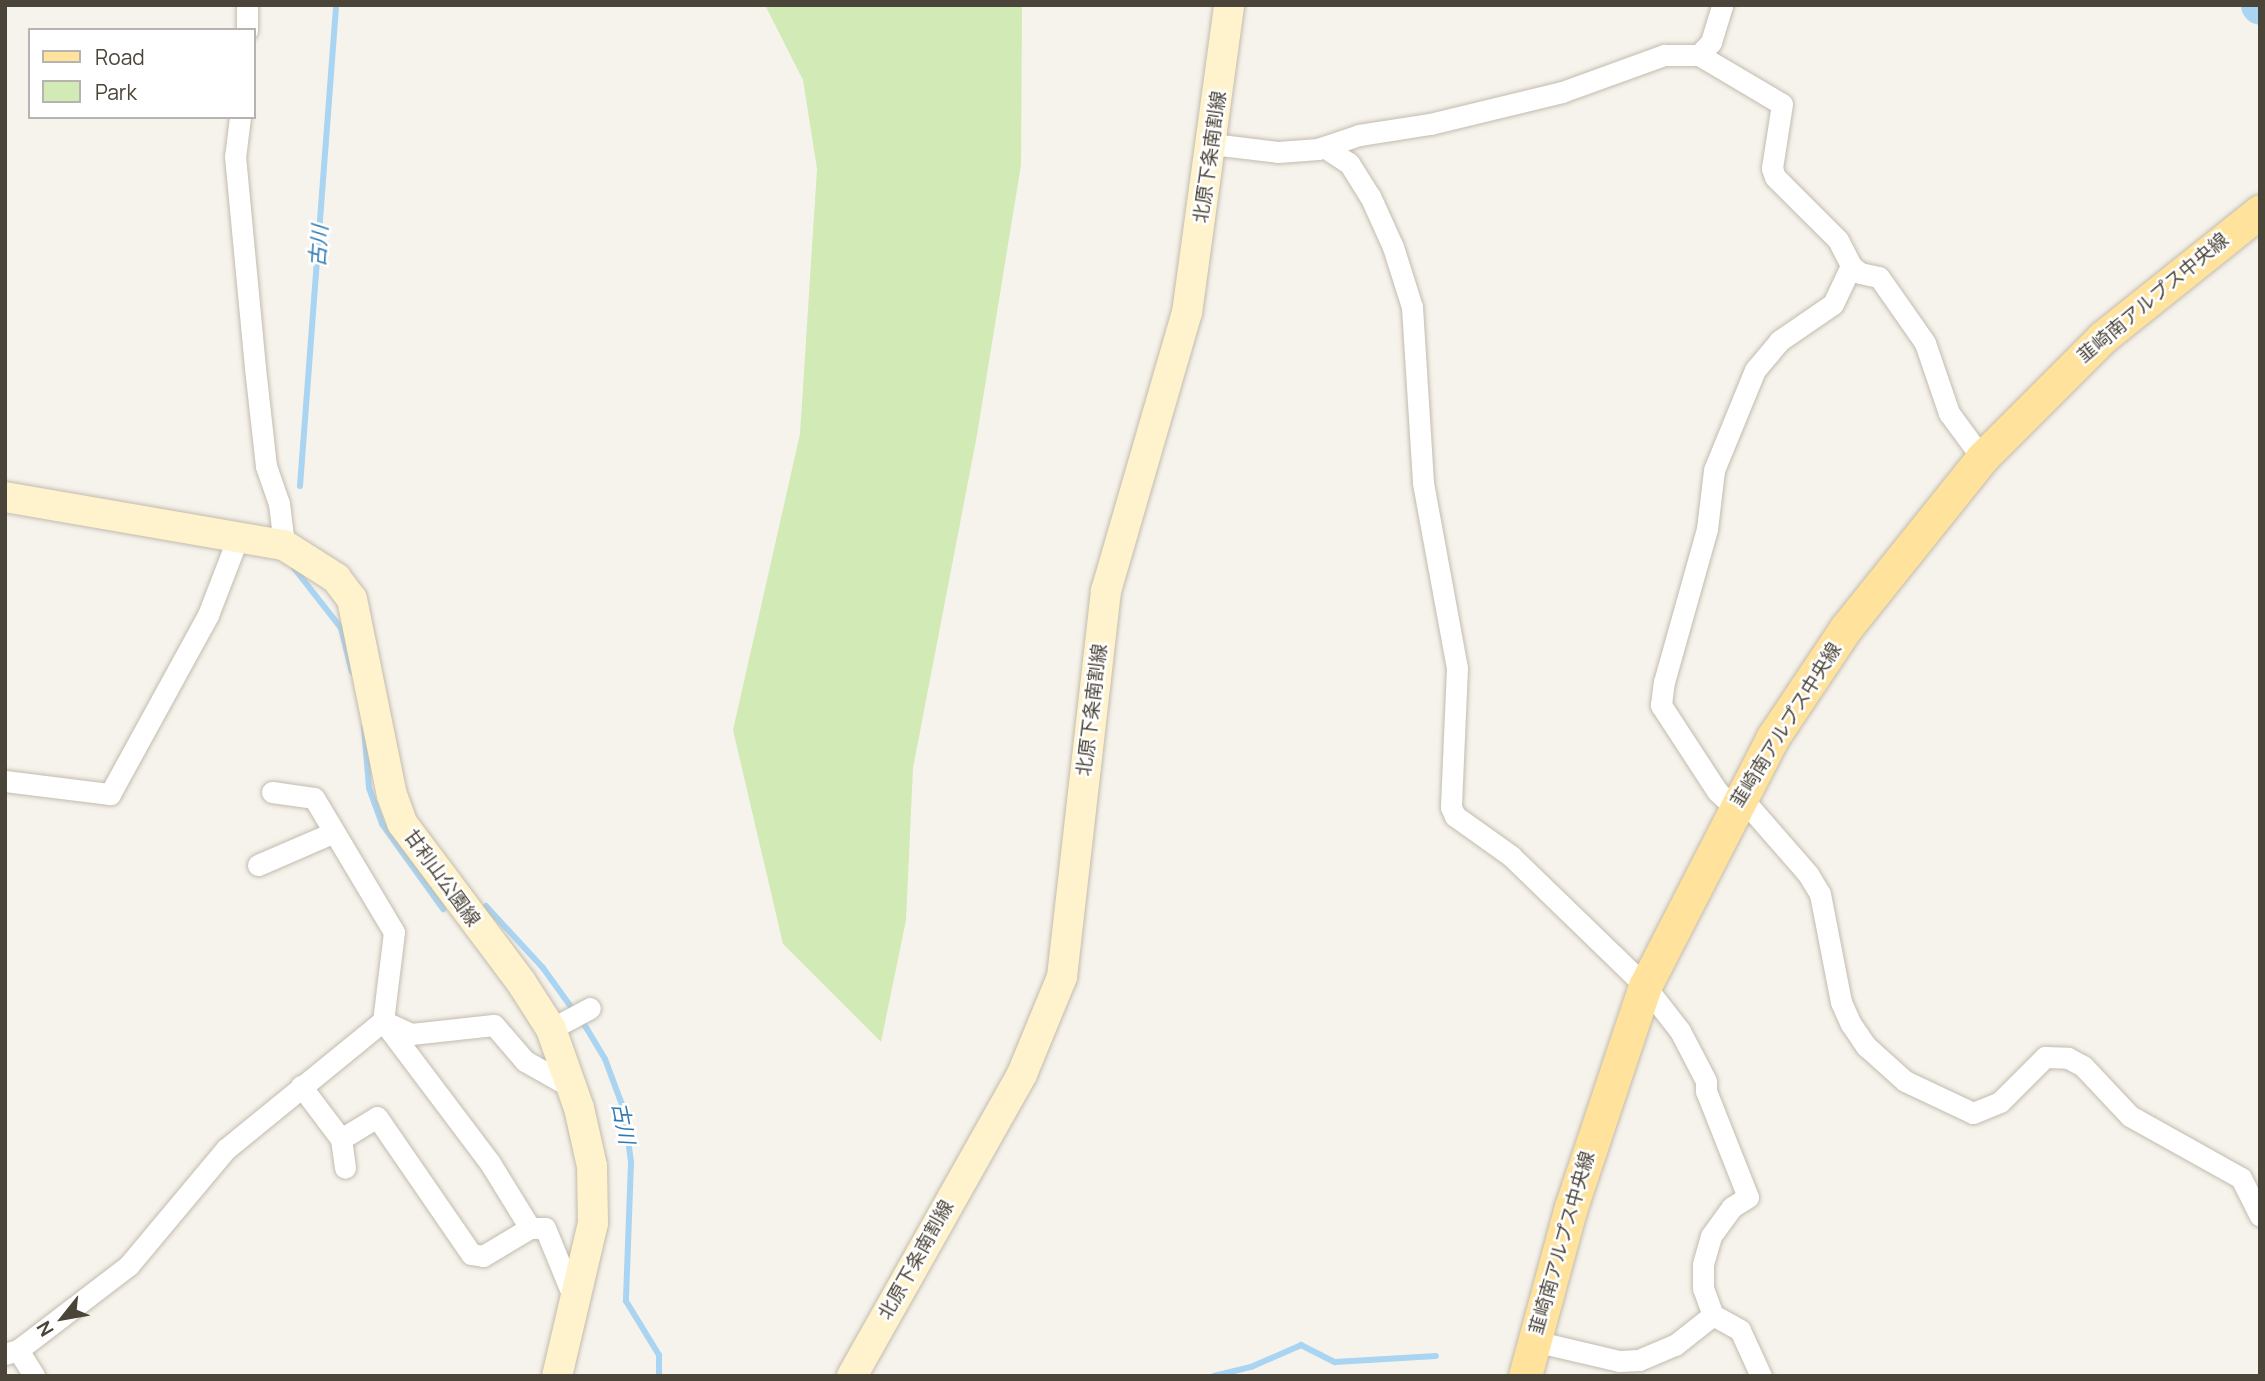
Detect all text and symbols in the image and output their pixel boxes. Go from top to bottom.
legend [28,28,256,119]
text: Road [95,43,145,71]
text: Park [95,78,137,106]
street label: 北原下条南割線 [1189,90,1231,224]
water label: 古川 [304,224,332,268]
street label: 韮崎南アルプス中央線 [2073,228,2233,368]
street label: 韮崎南アルプス中央線 [1726,638,1846,812]
street label: 北原下条南割線 [1073,643,1111,777]
street label: 甘利山公園線 [399,825,485,931]
water label: 古川 [608,1100,640,1146]
street label: 韮崎南アルプス中央線 [1525,1149,1599,1337]
street label: 北原下条南割線 [874,1196,958,1324]
north arrow [28,1283,98,1353]
text: N [30,1316,60,1341]

